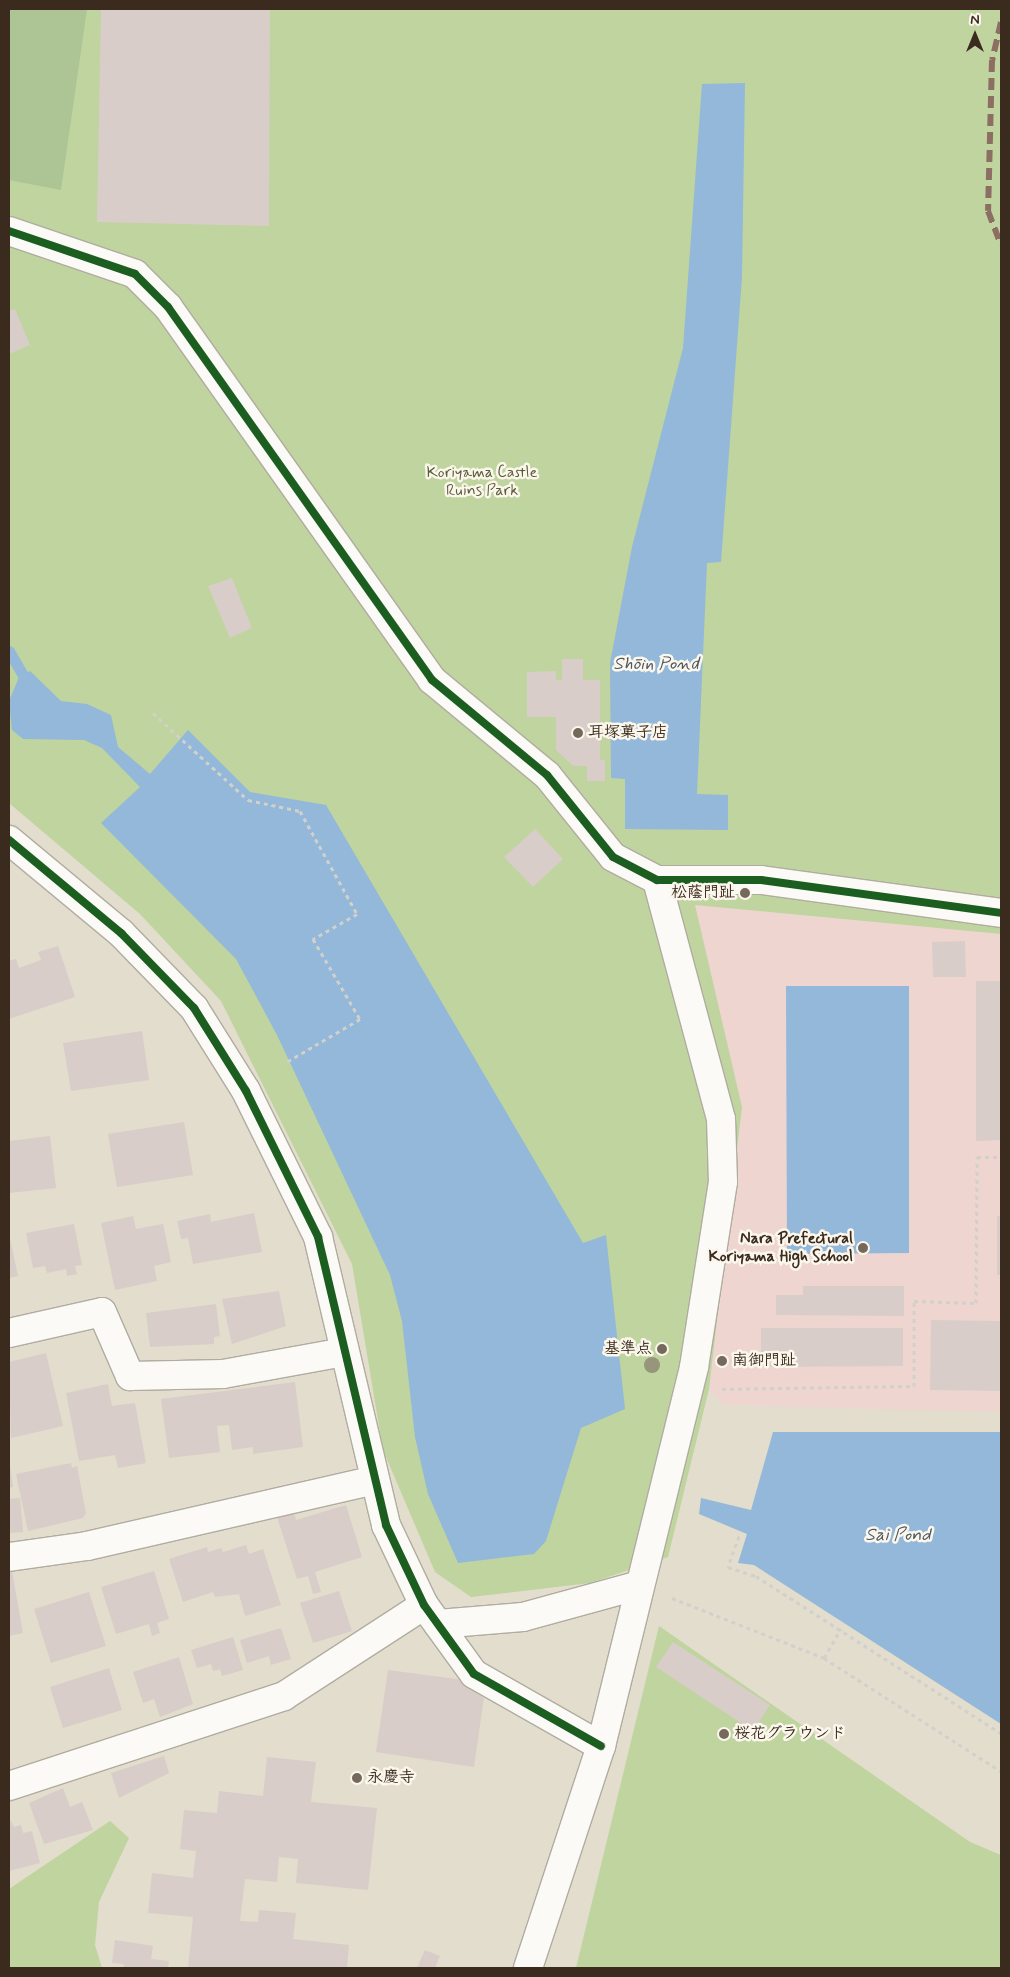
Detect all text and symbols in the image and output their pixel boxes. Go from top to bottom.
north arrow [950,10,1000,60]
text: N [970,11,980,29]
park label: Koriyama Castle Ruins Park [425,463,539,501]
water label: Shōin Pond [616,653,696,675]
place label: 耳塚菓子店 [588,723,668,743]
marker: 耳塚菓子店 [572,727,584,739]
place label: 松蔭門趾 [671,883,735,903]
marker: 松蔭門趾 [739,887,751,899]
place label: Nara Prefectural Koriyama High School [708,1229,853,1267]
marker: Nara Prefectural Koriyama High School [857,1242,869,1254]
place label: 基準点 [604,1339,652,1359]
marker: 基準点 [656,1343,668,1355]
place label: 南御門趾 [732,1351,796,1371]
marker: 南御門趾 [716,1355,728,1367]
water label: Sai Pond [866,1524,930,1546]
place label: 桜花グラウンド [734,1724,846,1744]
marker: 桜花グラウンド [718,1728,730,1740]
place label: 永慶寺 [367,1768,415,1788]
marker: 永慶寺 [351,1772,363,1784]

